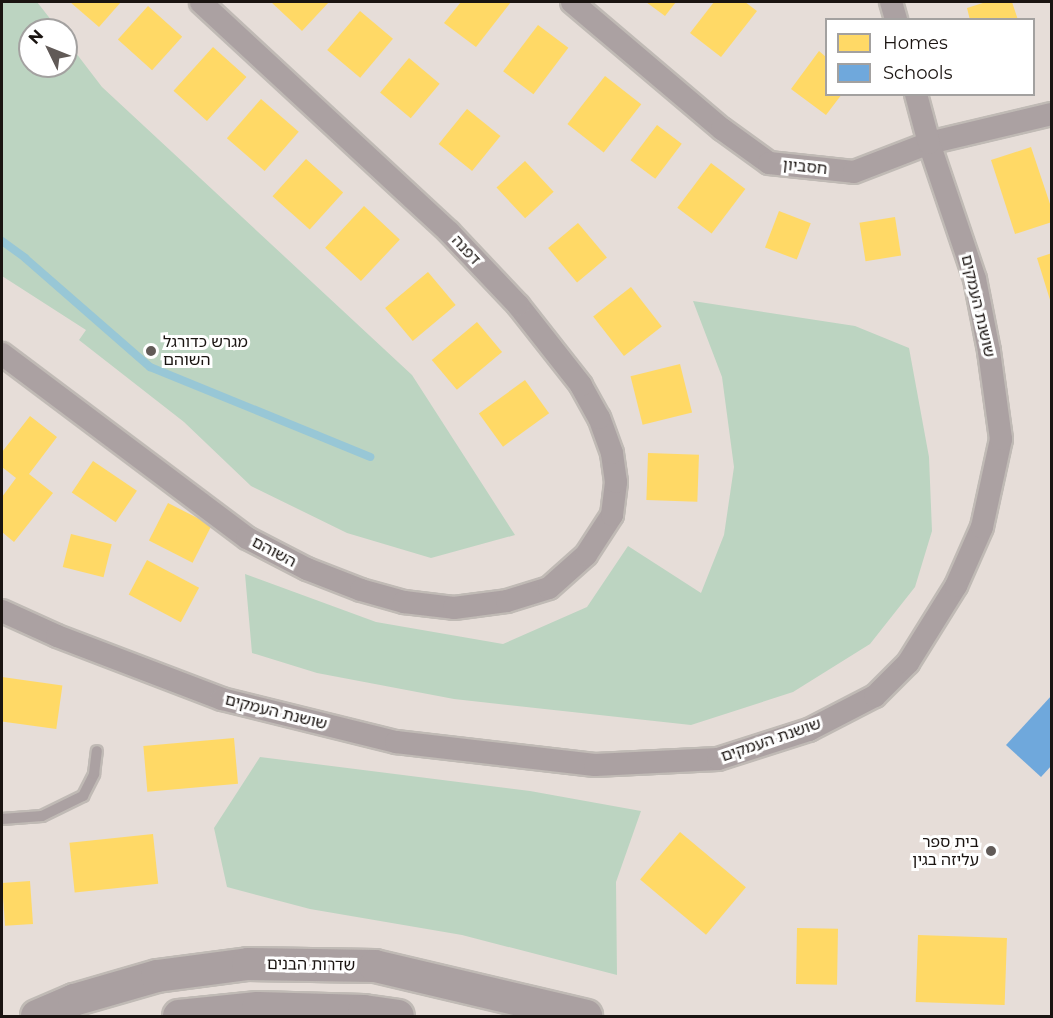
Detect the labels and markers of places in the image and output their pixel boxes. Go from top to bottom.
place label: מגרש כדורגל השוהם [163,332,248,370]
marker: מגרש כדורגל השוהם [144,344,158,358]
place label: בית ספר עליזה בגין [912,832,979,870]
marker: בית ספר עליזה בגין [984,844,998,858]

